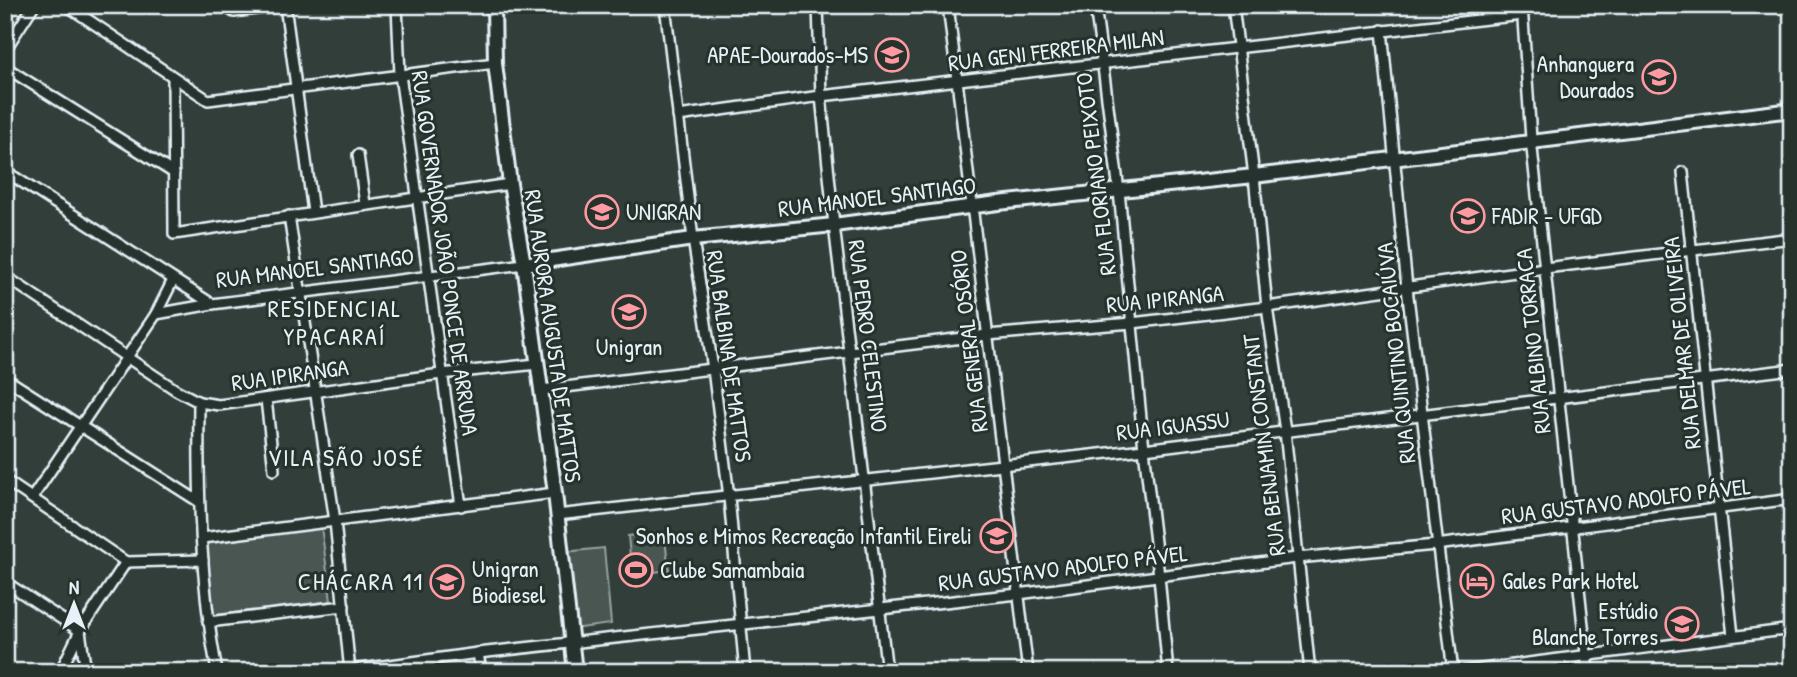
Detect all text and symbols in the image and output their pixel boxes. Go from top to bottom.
street label: RUA GENI FERREIRA MILAN [946,21,1166,78]
school or university icon: APAE-Dourados-MS [873,36,911,74]
place label: APAE-Dourados-MS [707,39,868,70]
place label: Anhanguera Dourados [1537,48,1634,105]
school or university icon: Anhanguera Dourados [1640,58,1678,96]
street label: RUA GOVERNADOR JOÃO PONCE DE ARRUDA [405,69,486,437]
street label: RUA FLORIANO PEIXOTO [1068,71,1123,277]
street label: RUA MANOEL SANTIAGO [776,169,977,224]
street label: RUA AURORA AUGUSTA DE MATTOS [518,188,589,485]
school or university icon: UNIGRAN [583,193,621,231]
place label: UNIGRAN [626,196,701,227]
school or university icon: FADIR - UFGD [1449,197,1487,235]
place label: FADIR - UFGD [1491,200,1602,231]
street label: RUA DELMAR DE OLIVEIRA [1655,235,1708,451]
street label: RUA PEDRO CELESTINO [841,238,896,434]
street label: RUA MANOEL SANTIAGO [214,240,415,295]
street label: RUA QUINTINO BOCAIÚVA [1368,241,1423,465]
street label: RUA ALBINO TORRACA [1507,247,1558,435]
street label: RUA BALBINA DE MATTOS [699,248,760,464]
street label: RUA GENERAL OSÓRIO [942,248,995,434]
street label: RUA IPIRANGA [1105,277,1225,320]
district label: RESIDENCIAL YPACARAÍ [268,292,402,352]
school or university icon: Unigran [610,293,648,331]
place label: Unigran [596,331,662,362]
street label: RUA BENJAMIN CONSTANT [1234,332,1292,558]
street label: RUA IPIRANGA [230,351,350,398]
street label: RUA IGUASSU [1115,403,1231,448]
district label: VILA SÃO JOSÉ [268,441,424,473]
street label: RUA GUSTAVO ADOLFO PÁVEL [1499,470,1752,531]
school or university icon: Sonhos e Mimos Recreação Infantil Eireli [978,517,1016,555]
place label: Sonhos e Mimos Recreação Infantil Eireli [636,520,972,551]
street label: RUA GUSTAVO ADOLFO PÁVEL [936,537,1189,598]
sports icon: Clube Samambaia [617,551,655,589]
place label: Unigran Biodiesel [472,553,546,610]
place label: Clube Samambaia [660,554,804,585]
hotel icon: Gales Park Hotel [1458,562,1496,600]
school or university icon: Unigran Biodiesel [428,563,466,601]
district label: CHÁCARA 11 [298,565,424,597]
place label: Gales Park Hotel [1502,565,1639,596]
north arrow [38,568,108,638]
text: N [69,574,79,600]
place label: Estúdio Blanche Torres [1532,595,1658,652]
school or university icon: Estúdio Blanche Torres [1663,605,1701,643]

